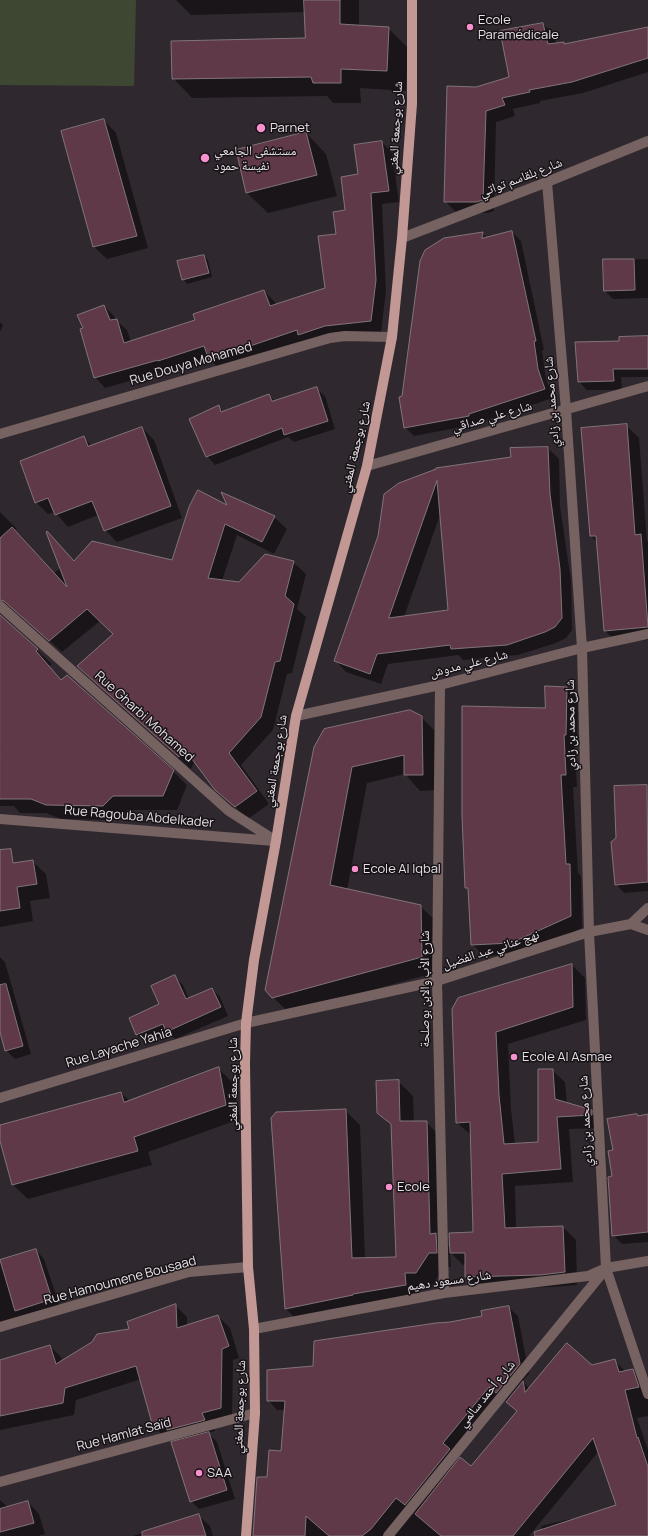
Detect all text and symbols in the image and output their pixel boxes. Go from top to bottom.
place label: Ecole Paramédicale [478,12,559,43]
marker: Ecole Paramédicale [465,22,475,32]
street label: شارع بوجمعة المغني [386,81,406,175]
place label: Parnet [270,120,310,136]
marker: Parnet [255,122,267,134]
place label: مستشفى الجامعي نفيسة حمود [214,143,296,174]
marker: مستشفى الجامعي نفيسة حمود [199,152,211,164]
street label: شارع بلقاسم تواتي [477,155,565,201]
street label: Rue Douya Mohamed [128,339,254,389]
street label: شارع محمد بن زادي [541,356,563,448]
street label: شارع علي صداقي [450,398,534,436]
street label: شارع بوجمعة المغني [338,400,374,494]
street label: شارع علي مدوش [428,647,510,681]
street label: Rue Gharbi Mohamed [91,668,197,766]
street label: شارع محمد بن زادي [562,679,580,771]
street label: شارع بوجمعة المغني [261,713,291,809]
street label: Rue Ragouba Abdelkader [64,803,214,831]
place label: Ecole Al Iqbal [363,861,441,877]
marker: Ecole Al Iqbal [350,864,360,874]
street label: نهج عناني عبد الفضيل [441,927,541,973]
street label: شارع الأب والابن بوصلحة [417,930,433,1048]
street label: Rue Layache Yahia [64,1024,174,1072]
street label: شارع بوجمعة المغني [225,1037,241,1131]
place label: Ecole Al Asmae [522,1049,612,1065]
marker: Ecole Al Asmae [509,1052,519,1062]
street label: شارع محمد بن زادي [576,1075,596,1167]
place label: Ecole [397,1179,430,1195]
marker: Ecole [384,1182,394,1192]
street label: Rue Hamoumene Bousaad [42,1253,198,1309]
street label: شارع مسعود دهيم [406,1267,492,1295]
street label: شارع أحمد سالمي [455,1357,519,1431]
street label: شارع بوجمعة المغني [231,1360,249,1454]
street label: Rue Hamlat Saïd [75,1415,173,1455]
place label: SAA [207,1465,232,1481]
marker: SAA [194,1468,204,1478]

